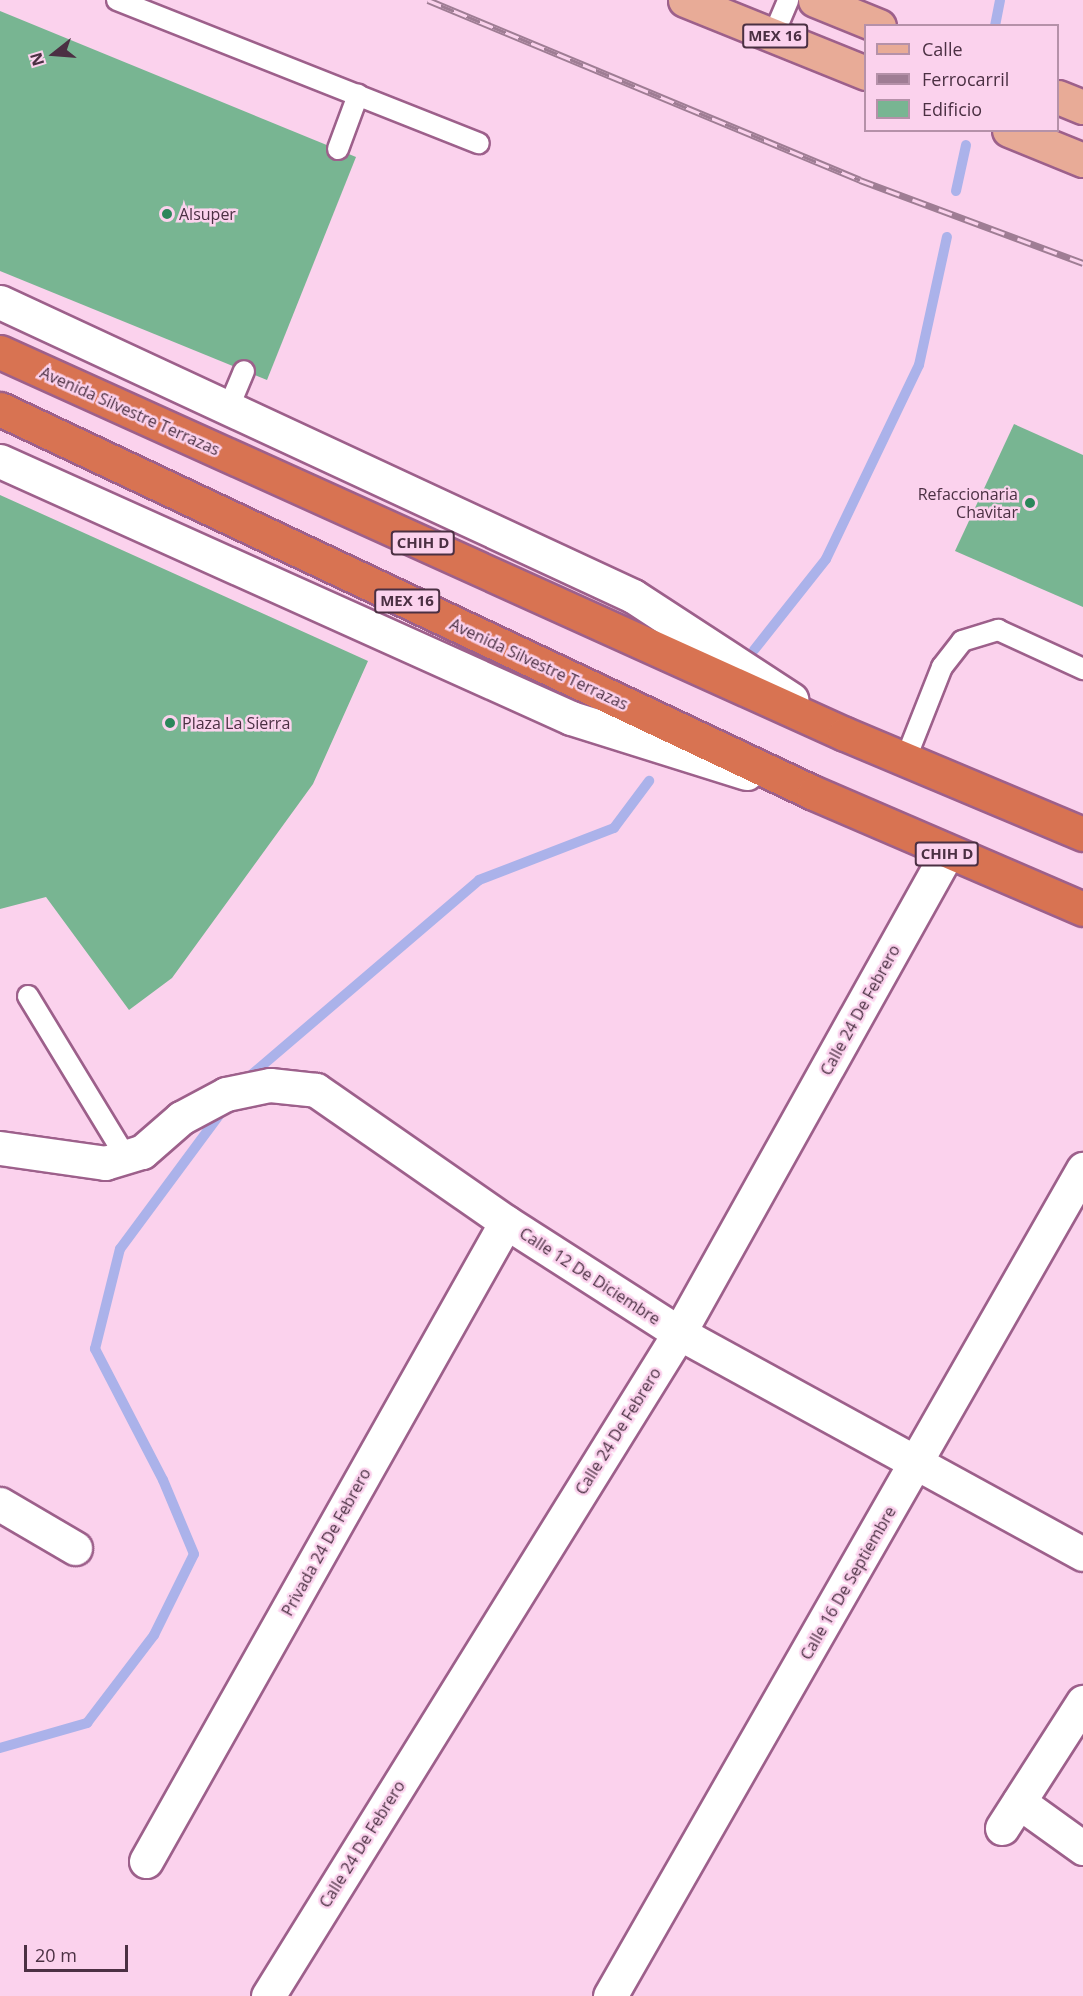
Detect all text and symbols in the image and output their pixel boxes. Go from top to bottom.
north arrow [24,24,84,84]
road number: MEX 16 [742,24,808,48]
legend [864,24,1059,132]
text: Calle [922,37,963,61]
text: N [24,50,49,69]
text: Ferrocarril [922,67,1009,91]
text: Edificio [922,97,982,121]
place label: Alsuper [179,204,236,224]
marker: Alsuper [160,207,174,221]
street label: Avenida Silvestre Terrazas [37,363,223,459]
place label: Refaccionaria Chavitar [918,484,1018,522]
marker: Refaccionaria Chavitar [1023,496,1037,510]
road number: CHIH D [390,531,456,555]
road number: MEX 16 [374,589,440,613]
street label: Avenida Silvestre Terrazas [447,614,631,714]
place label: Plaza La Sierra [182,713,290,733]
marker: Plaza La Sierra [163,716,177,730]
road number: CHIH D [914,842,980,866]
street label: Calle 24 De Febrero [816,941,904,1079]
street label: Calle 12 De Diciembre [516,1223,664,1329]
street label: Calle 24 De Febrero [571,1364,665,1498]
street label: Privada 24 De Febrero [277,1465,375,1619]
street label: Calle 16 De Septiembre [796,1503,900,1663]
street label: Calle 24 De Febrero [315,1777,409,1911]
scale bar [27,1933,130,1971]
text: 20 m [35,1943,77,1967]

